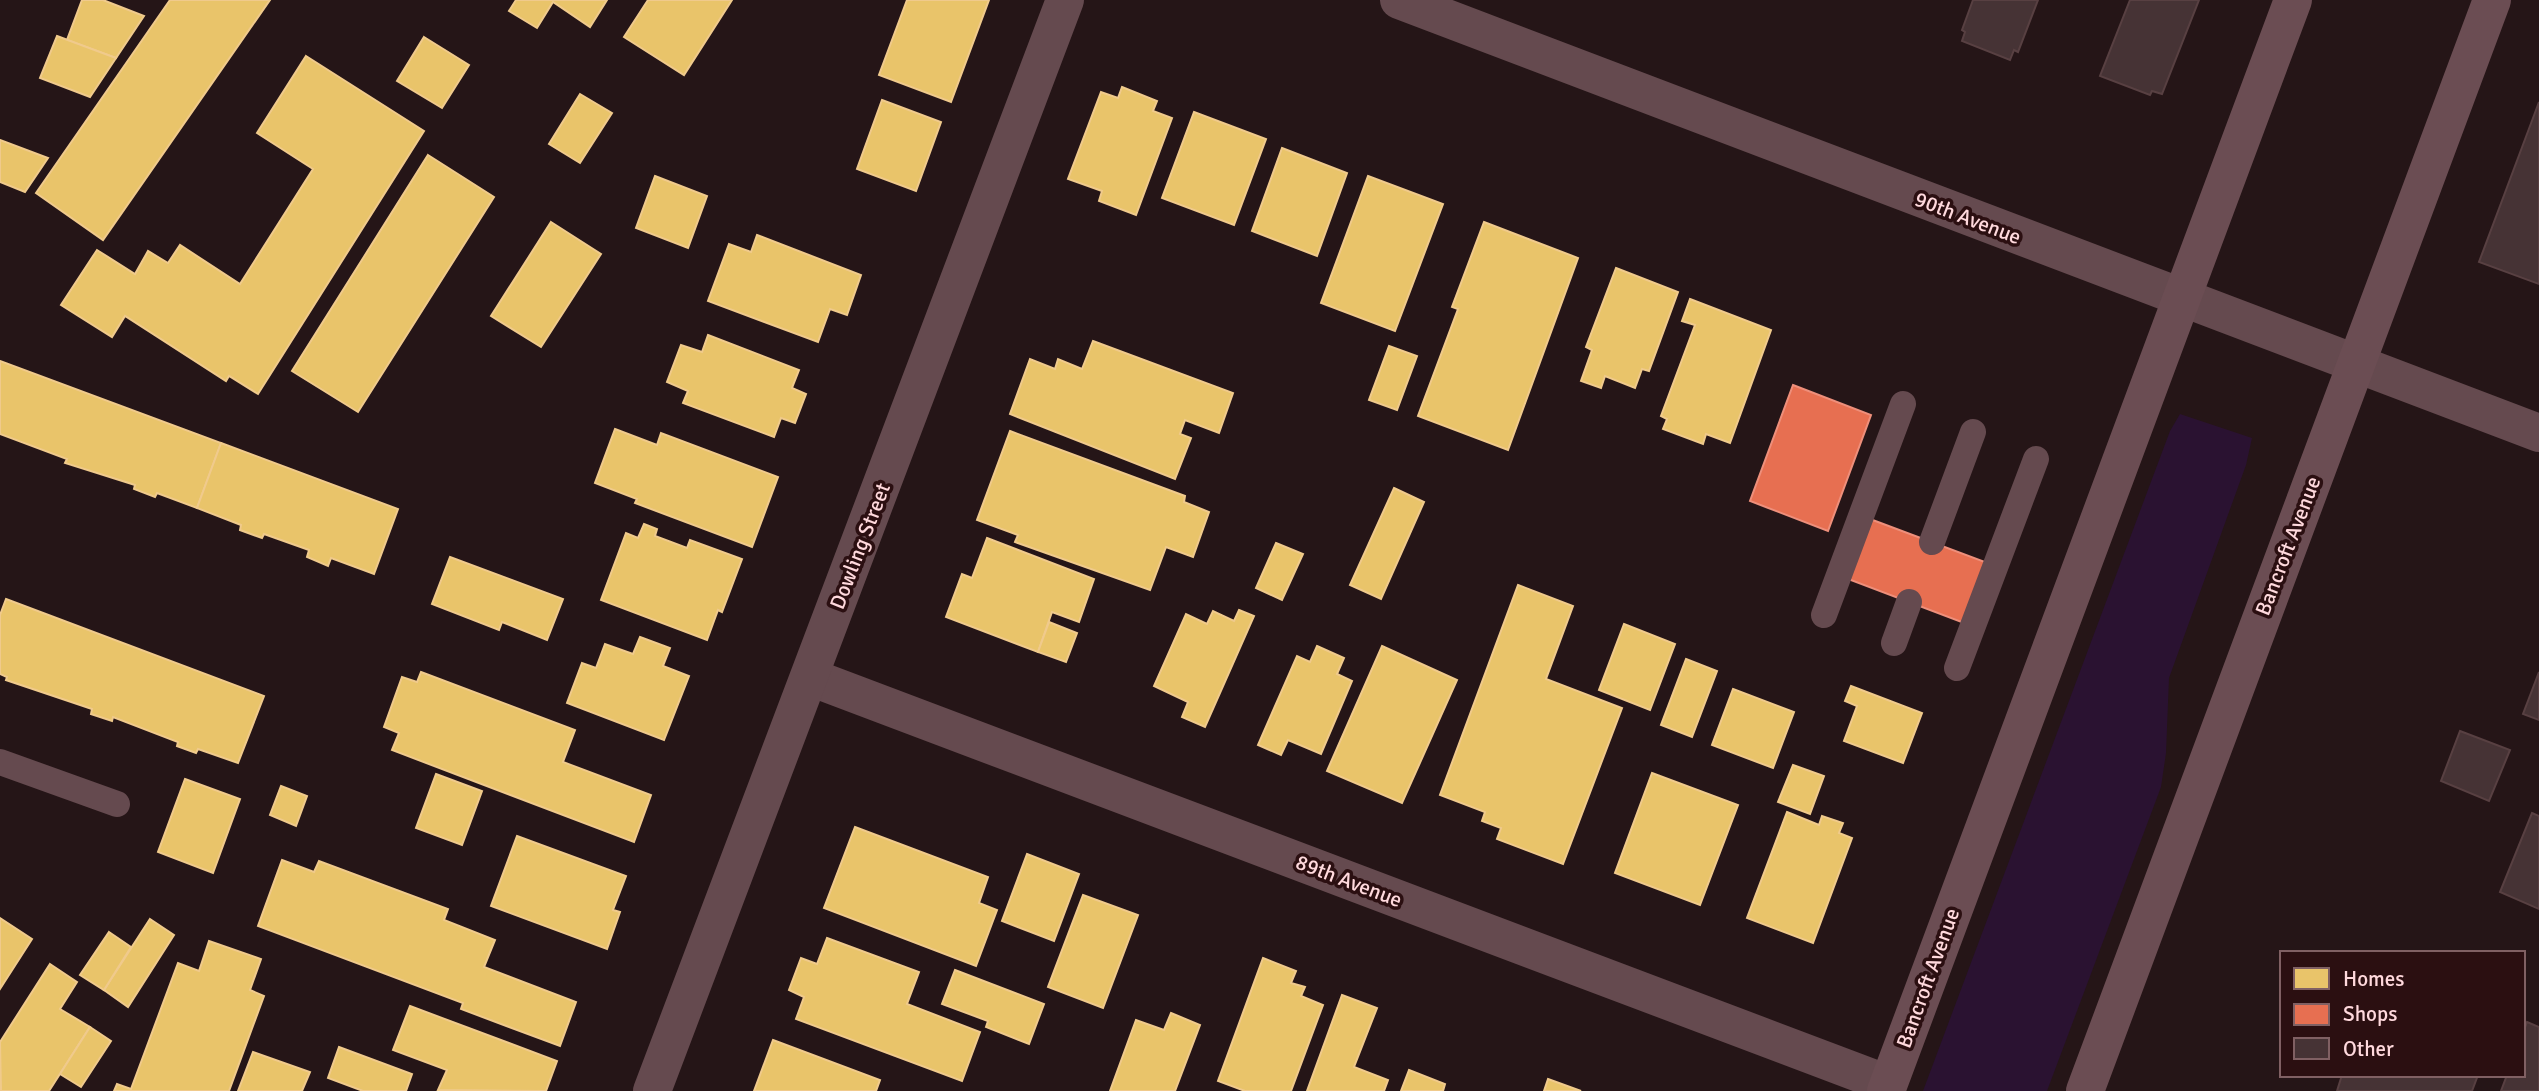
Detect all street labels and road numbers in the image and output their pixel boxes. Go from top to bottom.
street label: 90th Avenue [1911,186,2025,250]
street label: Bancroft Avenue [2250,473,2326,619]
street label: Dowling Street [824,479,896,613]
street label: 89th Avenue [1292,849,1406,913]
street label: Bancroft Avenue [1891,905,1965,1051]

